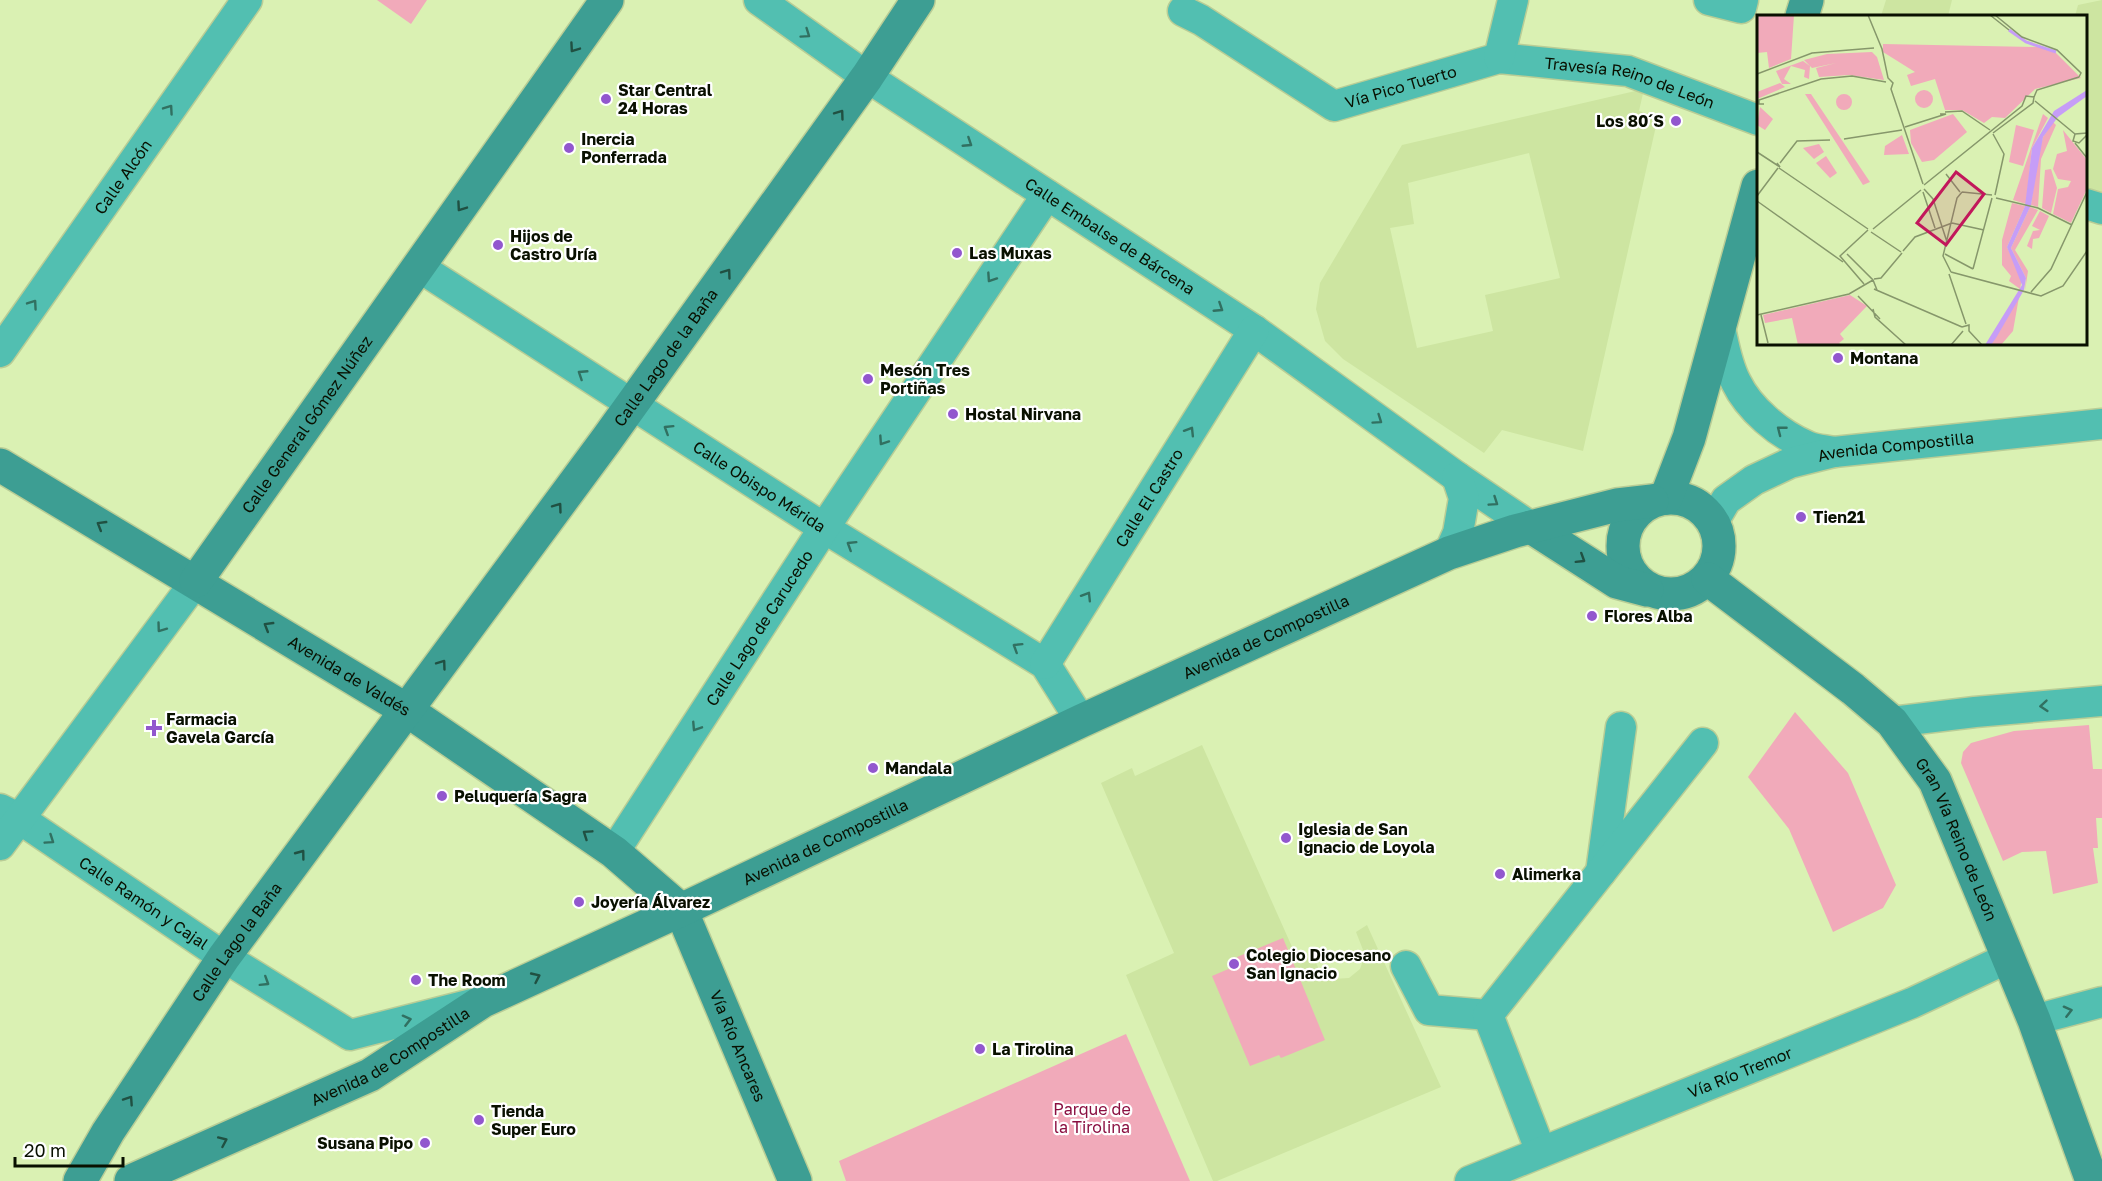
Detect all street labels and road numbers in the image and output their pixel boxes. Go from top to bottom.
street label: Travesía Reino de León [1544,53,1717,113]
street label: Vía Pico Tuerto [1343,61,1459,112]
street label: Calle Alcón [90,136,156,218]
street label: Calle Embalse de Bárcena [1021,173,1199,299]
street label: Calle Lago de la Baña [609,285,722,430]
street label: Calle General Gómez Núñez [237,332,377,517]
street label: Avenida Compostilla [1815,427,1975,466]
street label: Calle Obispo Mérida [689,436,829,536]
street label: Calle El Castro [1111,445,1187,551]
street label: Calle Lago de Carucedo [701,546,817,710]
street label: Avenida de Compostilla [1180,590,1352,683]
street label: Avenida de Valdés [285,631,414,720]
street label: Gran Vía Reino de León [1911,754,2002,924]
street label: Avenida de Compostilla [739,794,911,889]
street label: Calle Ramón y Cajal [75,852,213,954]
street label: Calle Lago la Baña [187,878,286,1005]
street label: Vía Río Ancares [706,987,770,1105]
street label: Avenida de Compostilla [308,1003,473,1110]
street label: Vía Río Tremor [1685,1042,1795,1102]

